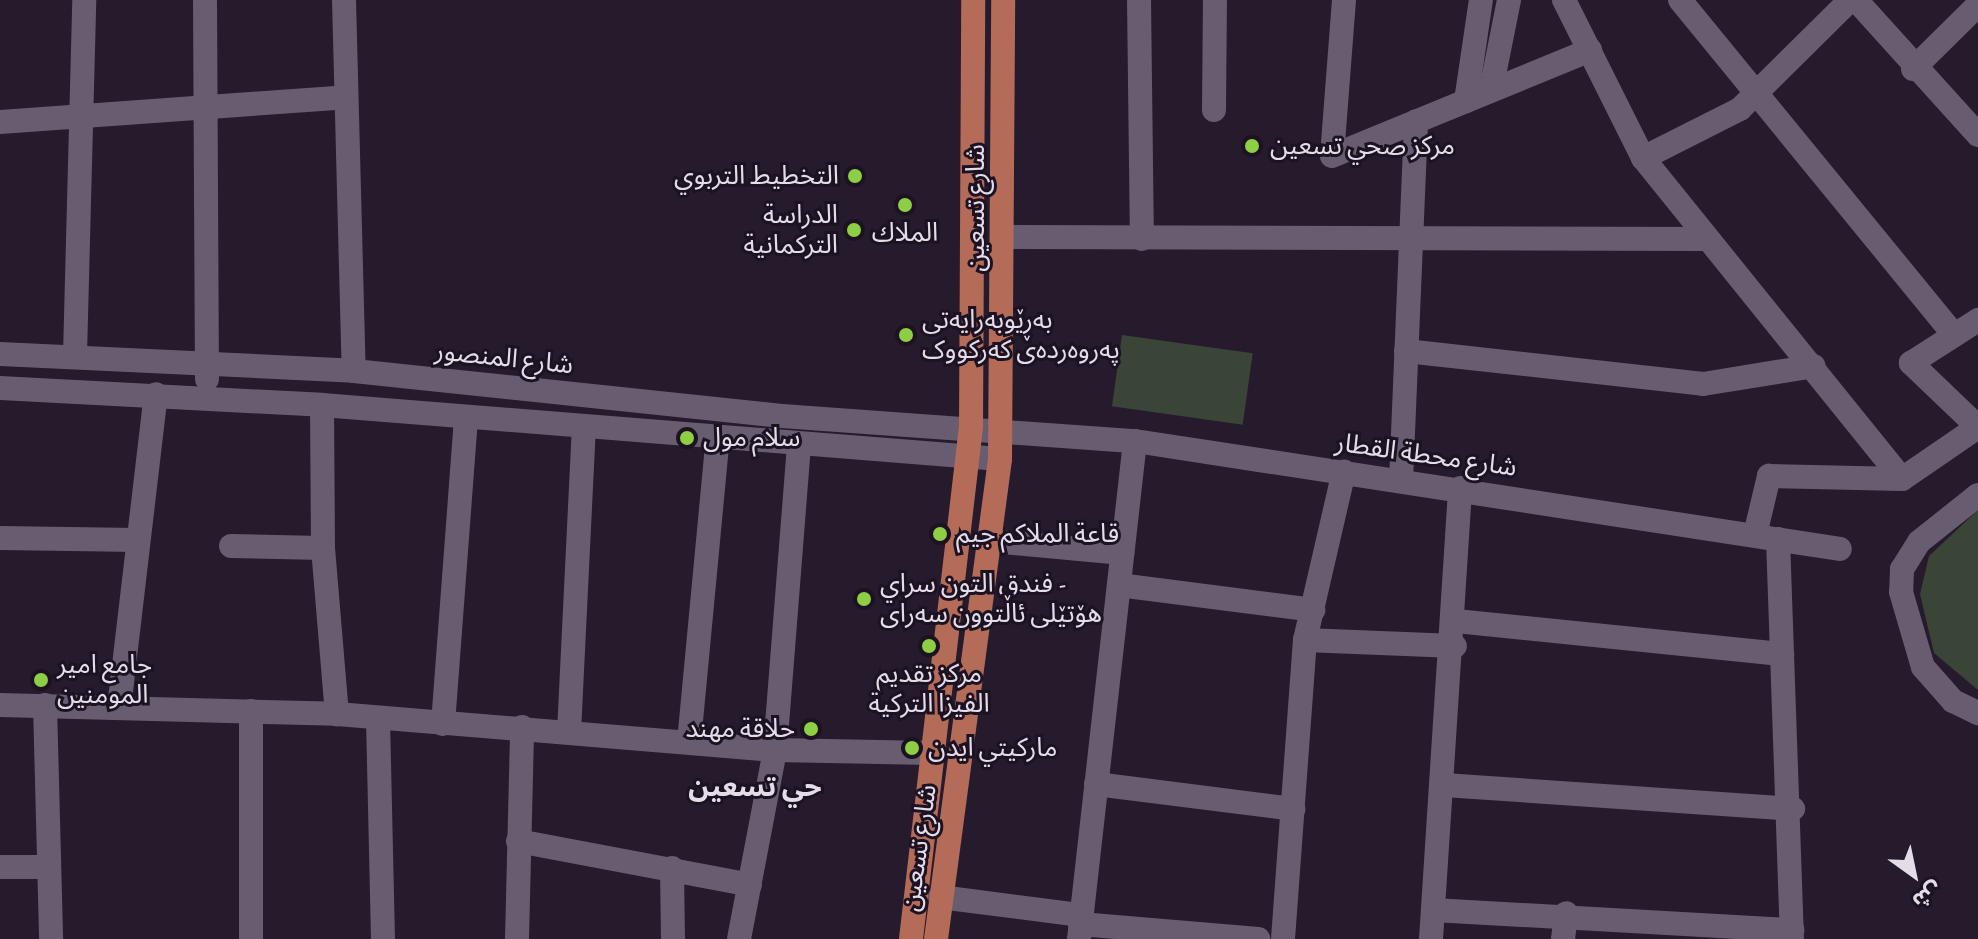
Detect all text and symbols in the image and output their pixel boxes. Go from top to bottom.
place label: مركز صحي تسعين [1270,130,1455,162]
marker: مركز صحي تسعين [1241,135,1263,157]
street label: شارع تسعين [960,144,992,272]
place label: التخطيط التربوي [674,160,839,192]
marker: التخطيط التربوي [846,167,864,185]
marker: الملاك [896,196,914,214]
place label: الدراسة التركمانية [743,199,838,260]
place label: الملاك [872,217,938,249]
marker: الدراسة التركمانية [845,221,863,239]
place label: بەڕێوبەرایەتی پەروەردەی کەرکووک [922,304,1120,366]
marker: بەڕێوبەرایەتی پەروەردەی کەرکووک [897,326,915,344]
street label: شارع المنصور [433,335,575,381]
place label: سلام مول [703,422,800,454]
street label: شارع محطة القطار [1333,427,1519,483]
marker: سلام مول [678,429,696,447]
place label: قاعة الملاكم جيم [956,518,1119,550]
marker: قاعة الملاكم جيم [931,525,949,543]
place label: فندق التون سراي - هۆتێلی ئاڵتوون سەرای [880,568,1102,630]
marker: فندق التون سراي - هۆتێلی ئاڵتوون سەرای [855,590,873,608]
marker: مركز تقديم الفيزا التركية [920,637,938,655]
place label: جامع امير المومنين [57,649,152,710]
place label: مركز تقديم الفيزا التركية [868,658,990,720]
marker: جامع امير المومنين [32,671,50,689]
place label: حلاقة مهند [685,713,795,745]
marker: حلاقة مهند [802,720,820,738]
place label: ماركيتي ايدن [928,732,1057,764]
marker: ماركيتي ايدن [903,739,921,757]
district label: حي تسعين [688,770,822,804]
street label: شارع تسعين [895,783,943,913]
north arrow [1874,835,1954,915]
text: ش [1908,877,1947,914]

